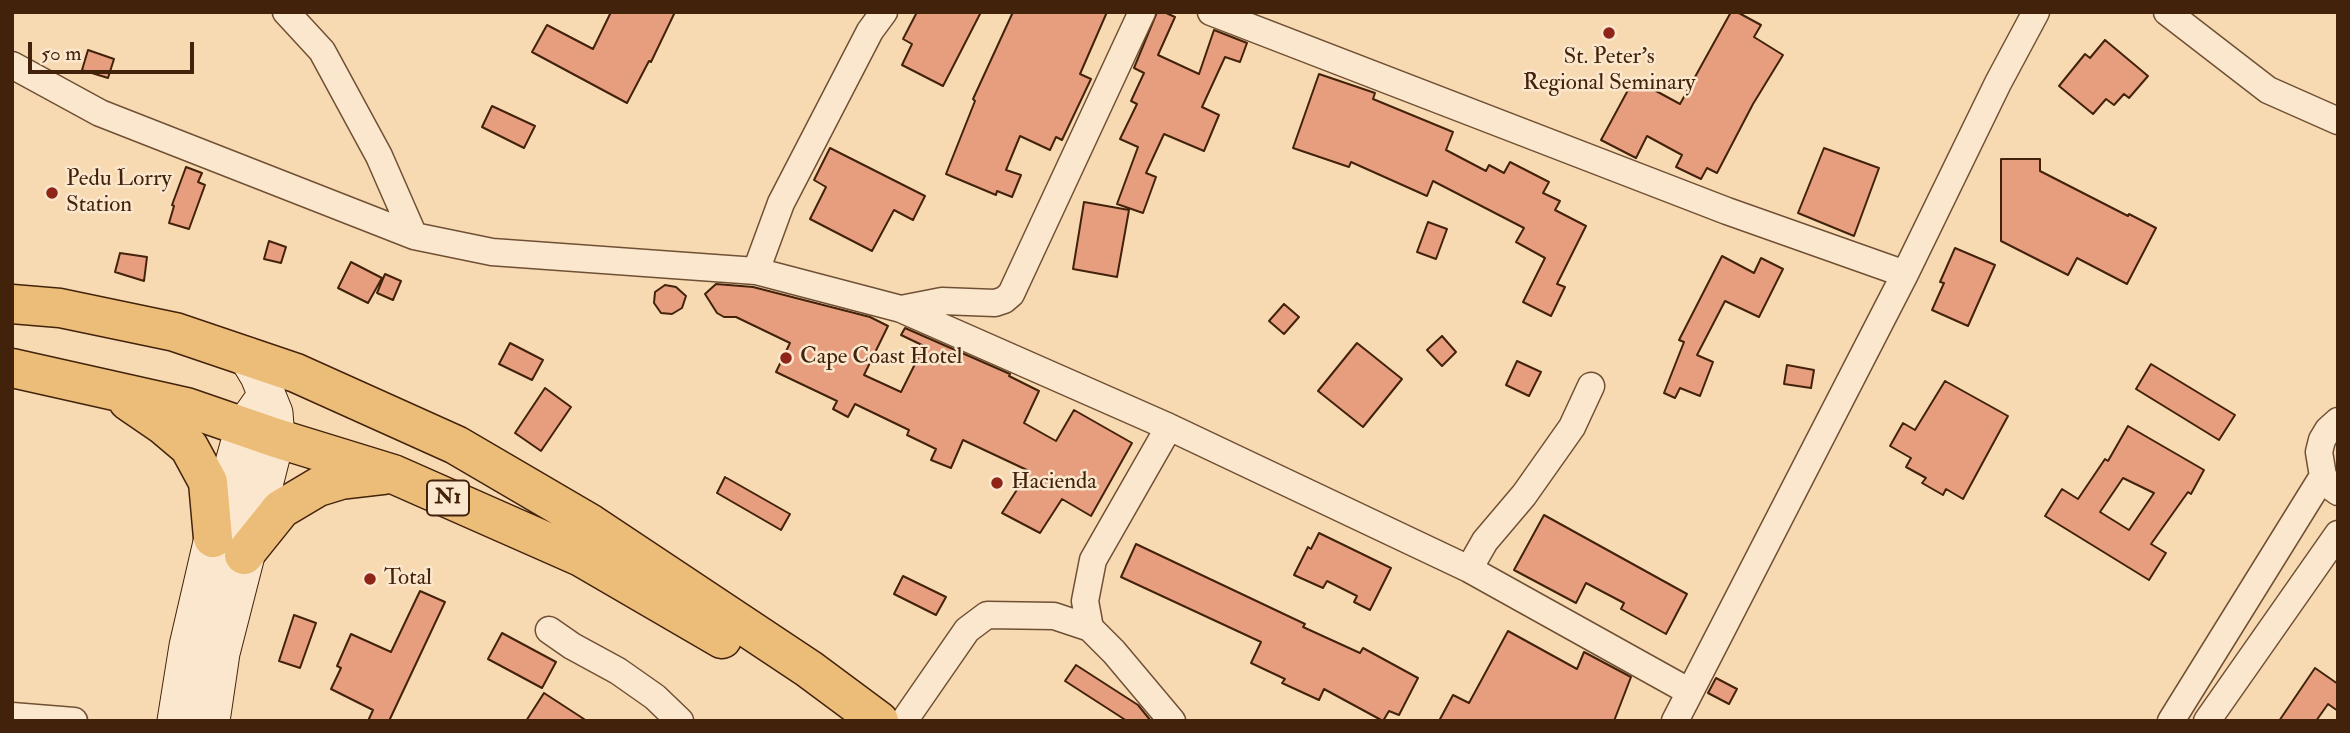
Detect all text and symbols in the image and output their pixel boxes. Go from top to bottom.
marker: St. Peter’s Regional Seminary [1601,25,1617,41]
scale bar [32,28,198,72]
text: 50 m [41,40,82,67]
place label: St. Peter’s Regional Seminary [1523,44,1695,98]
place label: Pedu Lorry Station [66,166,172,220]
marker: Pedu Lorry Station [44,185,60,201]
place label: Cape Coast Hotel [800,344,962,372]
marker: Cape Coast Hotel [778,350,794,366]
place label: Hacienda [1011,469,1097,497]
marker: Hacienda [989,475,1005,491]
road number: N1 [427,480,469,516]
place label: Total [384,565,432,593]
marker: Total [362,571,378,587]

